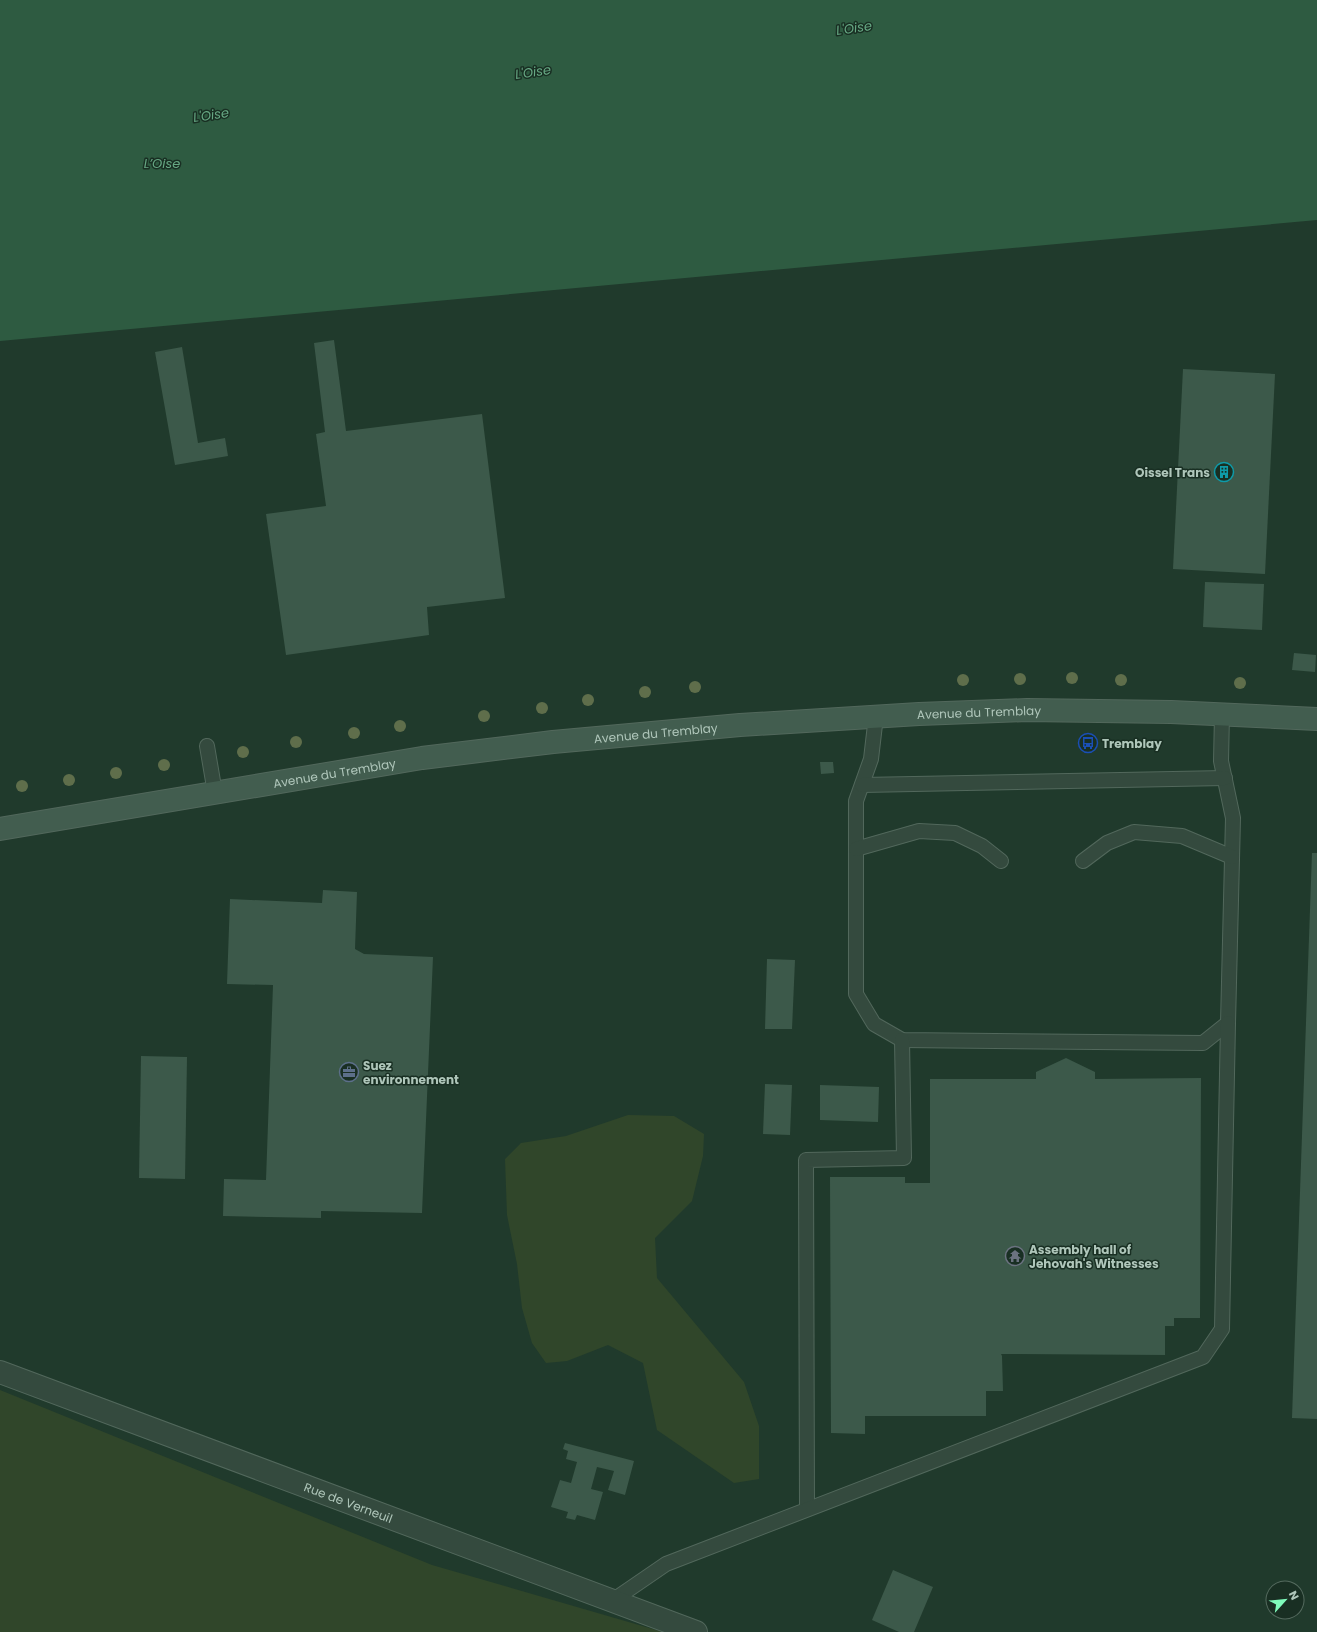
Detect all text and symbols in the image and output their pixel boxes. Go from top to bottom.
water label: L'Oise [835,16,873,40]
water label: L'Oise [514,60,552,84]
water label: L'Oise [192,103,230,127]
water label: L’Oise [144,154,180,173]
building icon: Oissel Trans [1213,461,1235,483]
place label: Oissel Trans [1135,464,1210,481]
street label: Avenue du Tremblay [917,701,1041,723]
street label: Avenue du Tremblay [593,719,718,747]
bus stop icon: Tremblay [1077,732,1099,754]
place label: Tremblay [1102,735,1162,752]
street label: Avenue du Tremblay [272,754,397,791]
place label: Suez environnement [363,1057,459,1088]
office icon: Suez environnement [338,1061,360,1083]
place label: Assembly hall of Jehovah's Witnesses [1029,1241,1159,1272]
temple icon: Assembly hall of Jehovah's Witnesses [1004,1245,1026,1267]
street label: Rue de Verneuil [302,1478,395,1526]
north arrow [1265,1580,1305,1620]
text: N [1285,1588,1303,1603]

